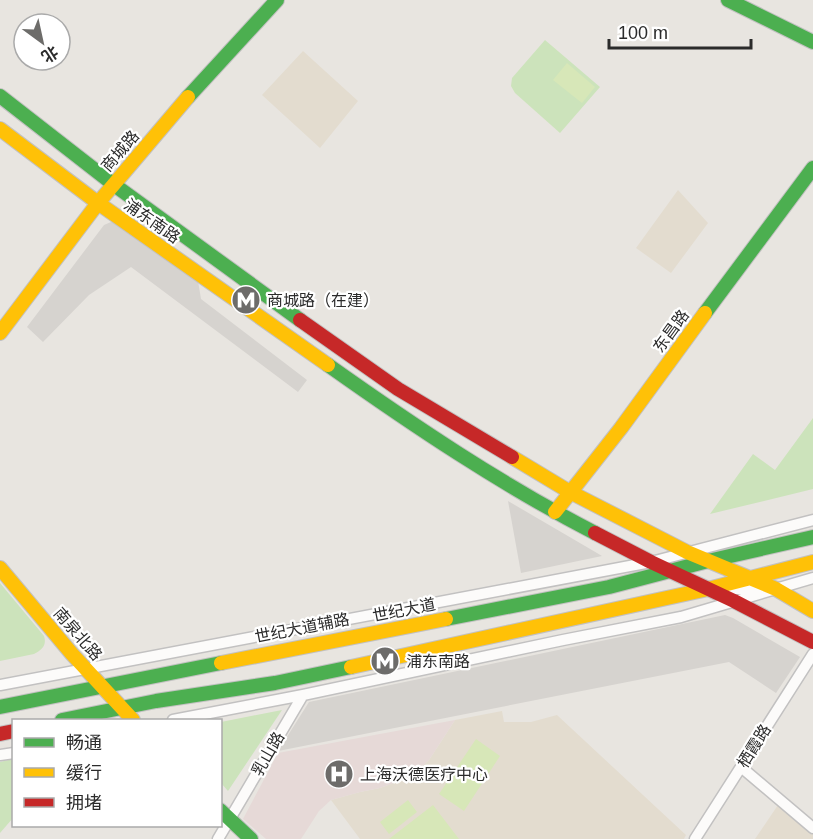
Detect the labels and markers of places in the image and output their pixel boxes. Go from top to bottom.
metro station icon: 商城路（在建） [230,284,262,316]
place label: 商城路（在建） [267,292,379,309]
metro station icon: 浦东南路 [369,645,401,677]
place label: 浦东南路 [406,653,470,670]
hospital icon: 上海沃德医疗中心 [323,758,355,790]
place label: 上海沃德医疗中心 [360,766,488,783]

